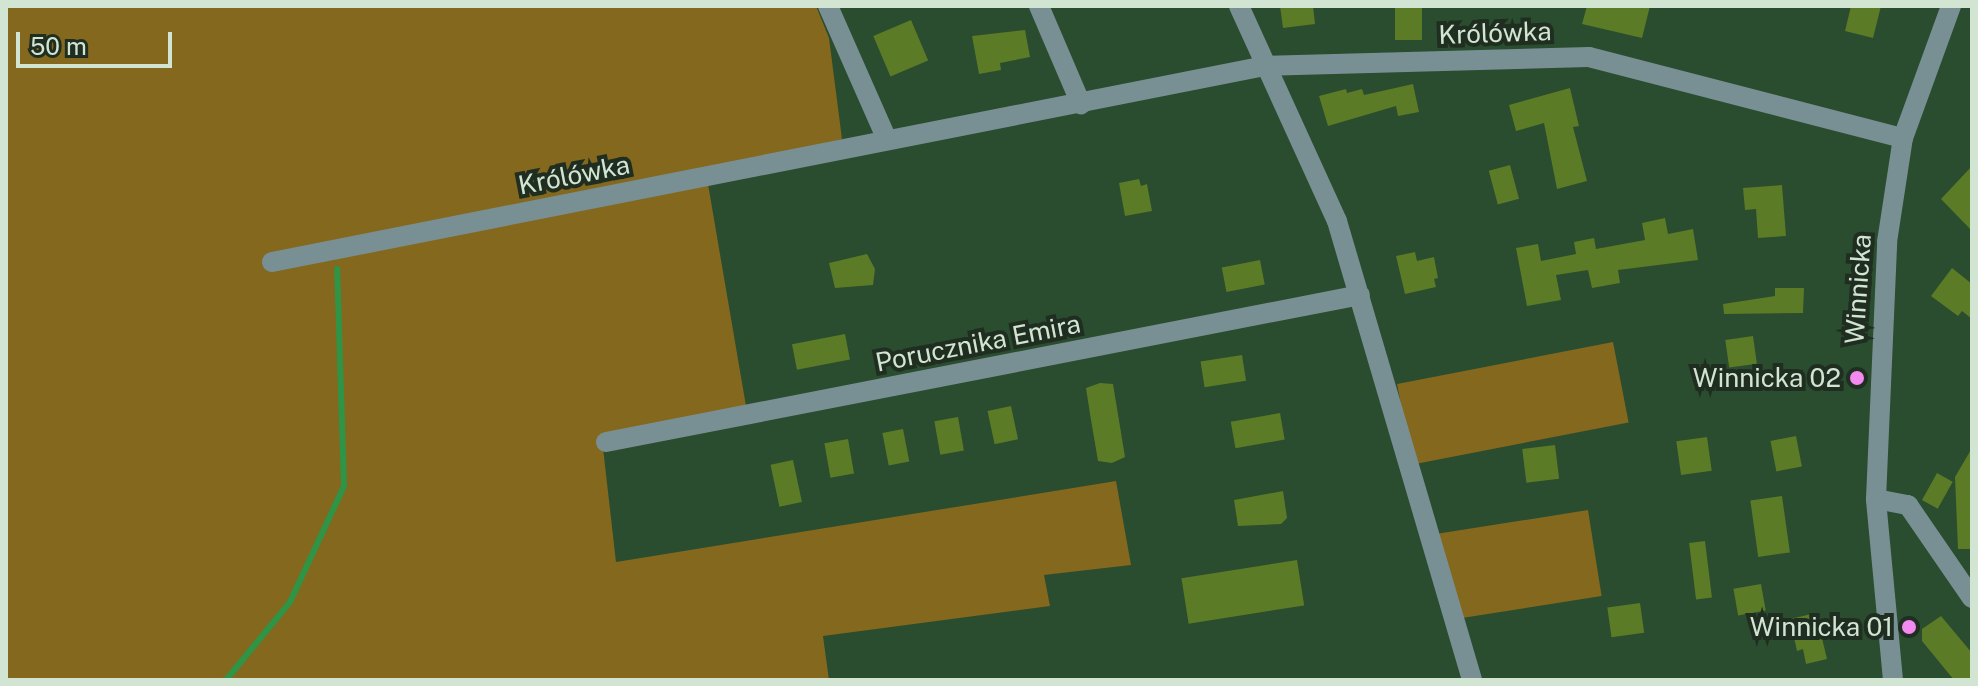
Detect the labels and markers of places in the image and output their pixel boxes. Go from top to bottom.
place label: Winnicka 02 [1693,362,1841,394]
marker: Winnicka 02 [1848,369,1866,387]
place label: Winnicka 01 [1750,611,1893,643]
marker: Winnicka 01 [1900,618,1918,636]

